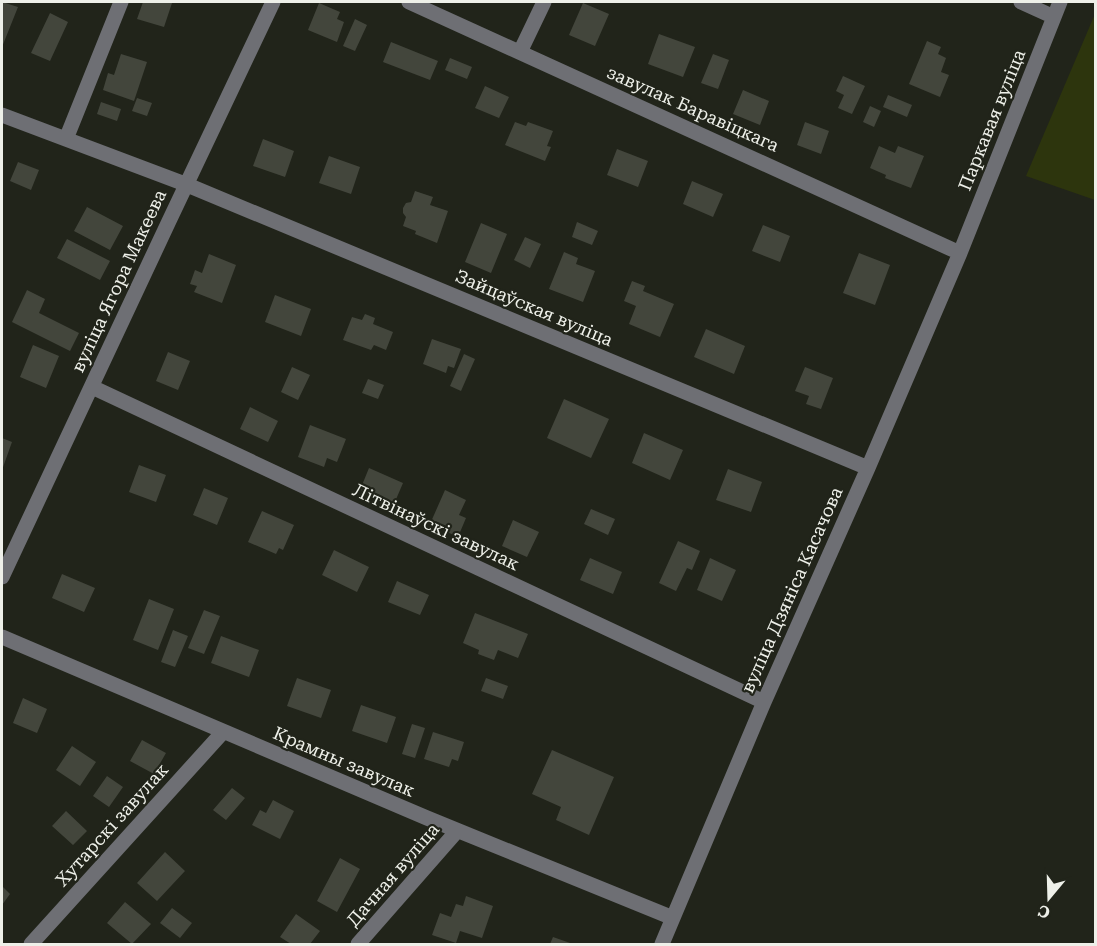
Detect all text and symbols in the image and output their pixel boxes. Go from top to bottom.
street label: Паркавая вуліца [954,46,1029,193]
street label: завулак Баравіцкага [604,61,783,156]
street label: вуліца Ягора Макеева [67,186,170,375]
street label: Зайцаўская вуліца [452,265,616,350]
street label: Літвінаўскі завулак [350,479,523,574]
street label: вуліца Дзяніса Касачова [737,483,847,696]
street label: Крамны завулак [270,722,418,801]
street label: Хутарскі завулак [51,759,172,891]
street label: Дачная вуліца [342,819,443,931]
north arrow [1019,868,1079,928]
text: С [1036,901,1053,923]

